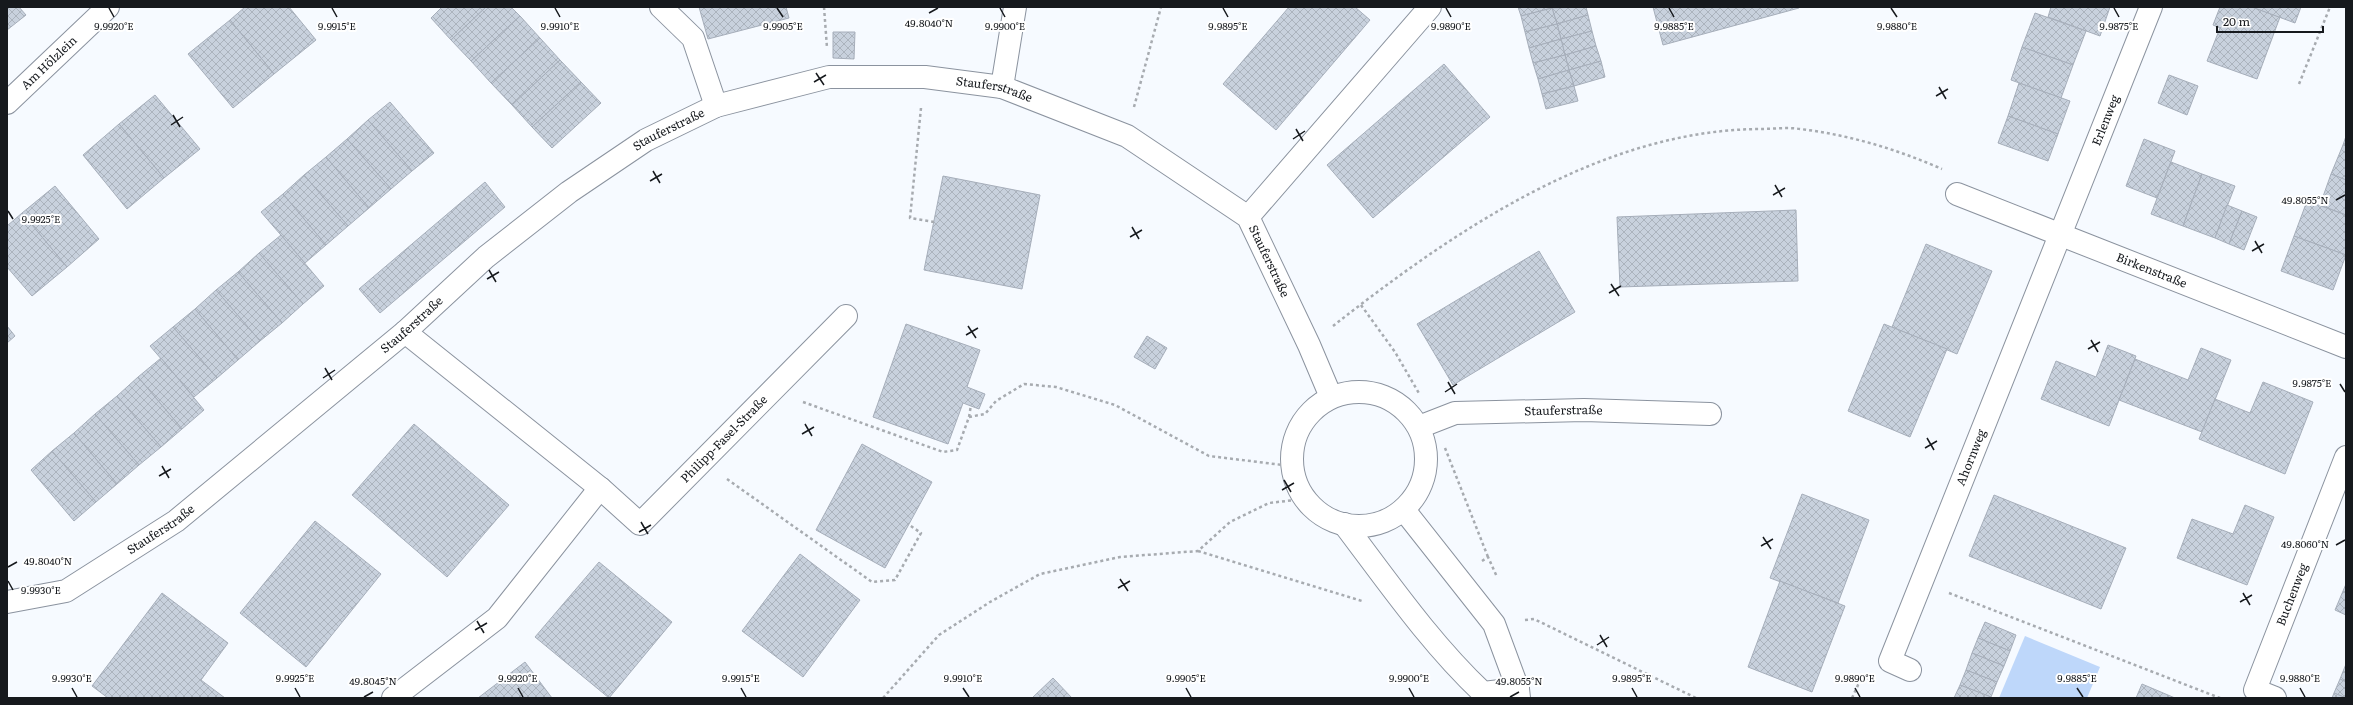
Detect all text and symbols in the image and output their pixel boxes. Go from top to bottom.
scale bar [2217,8,2323,34]
text: 20 m [2223,12,2250,30]
text: 49.8040°N [905,15,953,30]
text: 9.9920°E [94,18,134,33]
text: 9.9915°E [318,18,356,33]
text: 9.9910°E [541,18,579,33]
text: 9.9905°E [763,18,803,33]
text: 9.9900°E [985,18,1025,33]
text: 9.9895°E [1208,18,1248,33]
text: 9.9890°E [1431,18,1471,33]
text: 9.9885°E [1654,18,1694,33]
text: 9.9880°E [1877,18,1917,33]
text: 9.9875°E [2100,18,2138,33]
street label: Am Hölzlein [16,31,80,93]
street label: Stauferstraße [955,71,1035,106]
street label: Erlenweg [2087,91,2123,148]
street label: Stauferstraße [629,103,707,155]
text: 49.8055°N [2281,192,2329,207]
text: 9.9925°E [22,211,60,226]
street label: Stauferstraße [1245,222,1295,300]
street label: Birkenstraße [2114,247,2190,292]
street label: Stauferstraße [376,291,446,357]
text: 9.9875°E [2293,375,2331,390]
street label: Philipp-Fasel-Straße [676,391,771,486]
street label: Stauferstraße [1524,400,1603,419]
street label: Ahornweg [1951,426,1990,488]
street label: Stauferstraße [123,499,198,558]
text: 49.8060°N [2281,536,2329,551]
text: 49.8040°N [24,553,72,568]
street label: Buchenweg [2271,560,2312,628]
text: 9.9930°E [21,582,61,597]
text: 9.9930°E [52,670,92,685]
text: 9.9925°E [276,670,314,685]
text: 9.9920°E [498,670,538,685]
text: 9.9915°E [722,670,760,685]
text: 9.9910°E [944,670,982,685]
text: 9.9905°E [1166,670,1206,685]
text: 9.9900°E [1389,670,1429,685]
text: 9.9895°E [1612,670,1652,685]
text: 9.9890°E [1835,670,1875,685]
text: 9.9885°E [2057,670,2097,685]
text: 9.9880°E [2280,670,2320,685]
text: 49.8045°N [349,673,397,688]
text: 49.8055°N [1495,673,1543,688]

